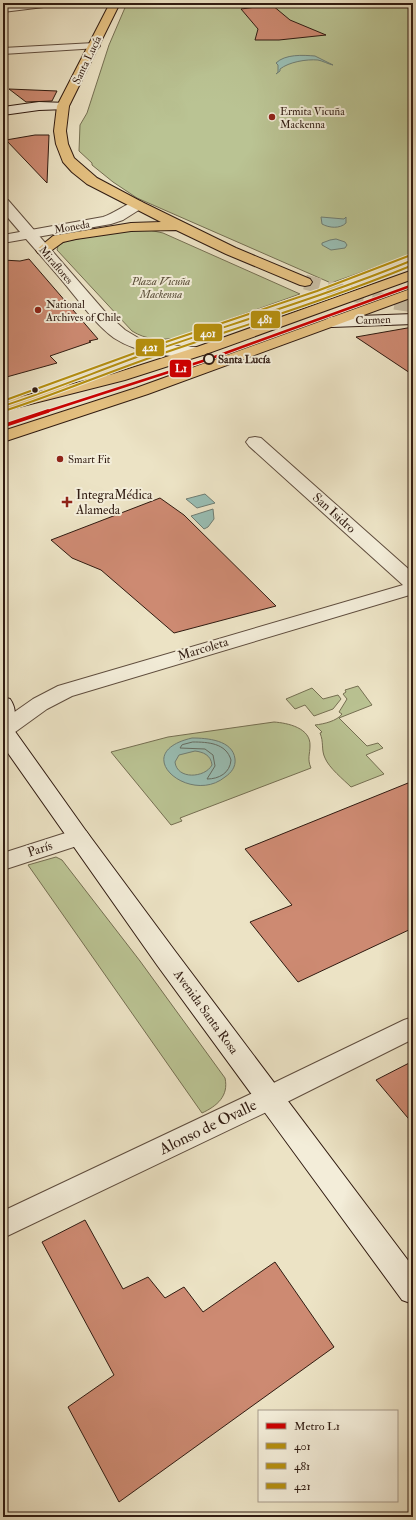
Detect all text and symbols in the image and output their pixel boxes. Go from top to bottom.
street label: Santa Lucía [70,33,104,86]
place label: Ermita Vicuña Mackenna [280,105,345,131]
marker: Ermita Vicuña Mackenna [267,112,277,122]
street label: Moneda [53,217,91,237]
street label: Miraflores [36,244,76,287]
park label: Plaza Vicuña Mackenna [131,275,190,301]
place label: National Archives of Chile [45,298,121,324]
marker: National Archives of Chile [33,305,43,315]
line badge: 481 [250,310,281,329]
text: 481 [256,313,273,327]
street label: Carmen [355,313,391,327]
line badge: 401 [193,323,223,342]
text: 401 [199,327,216,341]
line badge: 421 [135,338,165,357]
text: 421 [141,341,158,355]
marker: Santa Lucía [203,353,215,365]
place label: Santa Lucía [218,353,271,366]
line badge: L1 [169,359,192,378]
text: L1 [175,362,187,375]
unlabelled marker [30,385,40,395]
place label: Smart Fit [68,453,111,466]
marker: Smart Fit [55,454,65,464]
place label: IntegraMédica Alameda [75,487,153,518]
street label: San Isidro [309,489,359,537]
marker: IntegraMédica Alameda [61,496,73,508]
street label: Marcoleta [176,634,231,664]
street label: París [25,837,55,861]
street label: Avenida Santa Rosa [169,966,242,1058]
street label: Alonso de Ovalle [155,1095,260,1160]
legend [258,1410,398,1502]
text: Metro L1 [294,1419,340,1434]
text: 401 [294,1439,311,1454]
text: 481 [294,1459,310,1474]
text: 421 [294,1479,311,1494]

